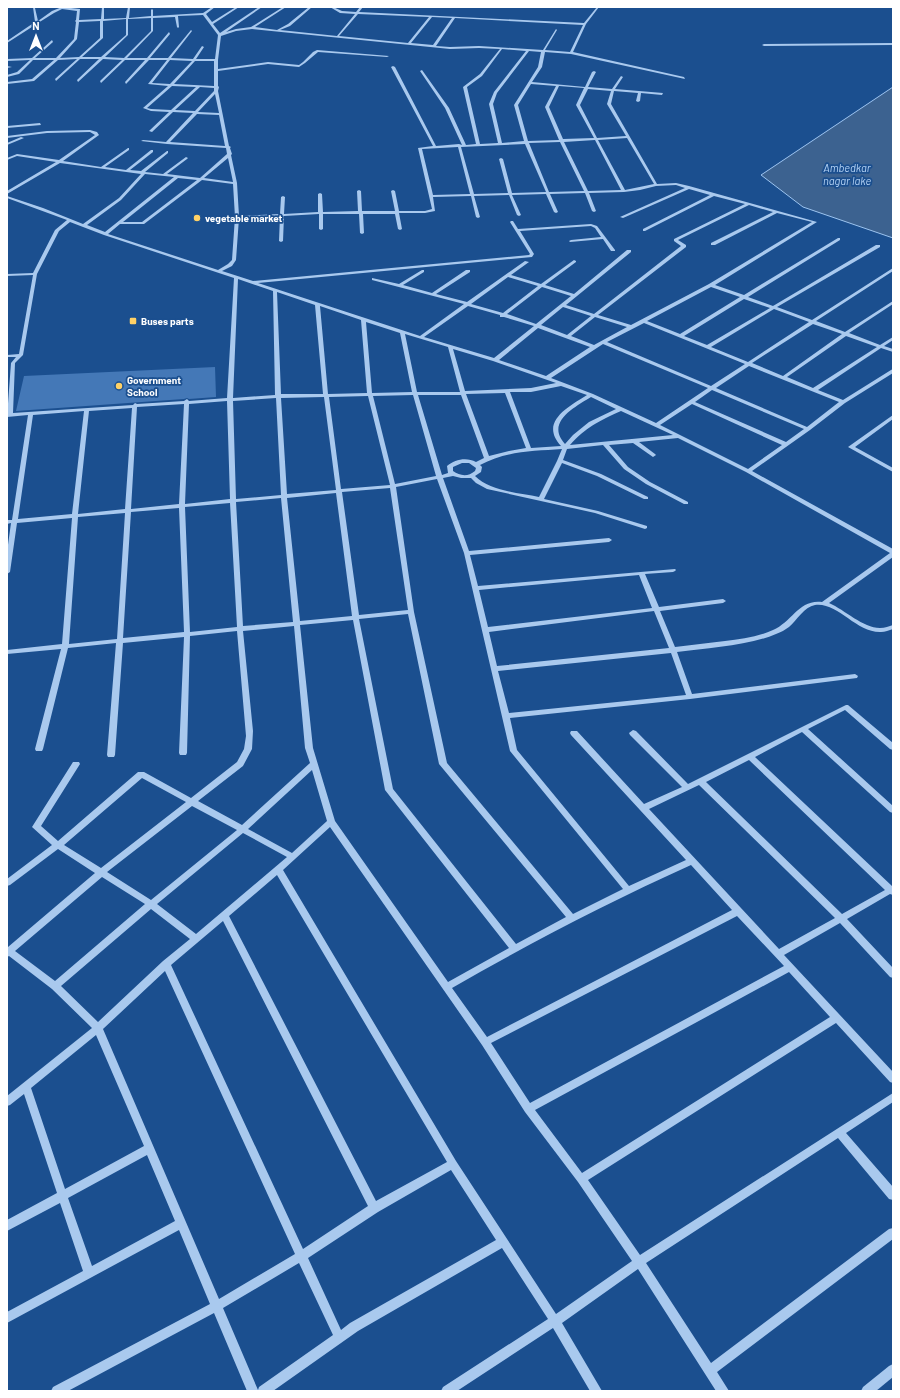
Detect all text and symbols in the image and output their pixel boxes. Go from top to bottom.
north arrow [16,16,56,56]
text: N [32,19,40,32]
water label: Ambedkar nagar lake [823,161,872,187]
place label: vegetable market [205,212,283,224]
marker: vegetable market [192,213,202,223]
place label: Buses parts [141,315,194,327]
marker: Buses parts [128,316,138,326]
place label: Government School [127,374,181,398]
marker: Government School [114,381,124,391]

